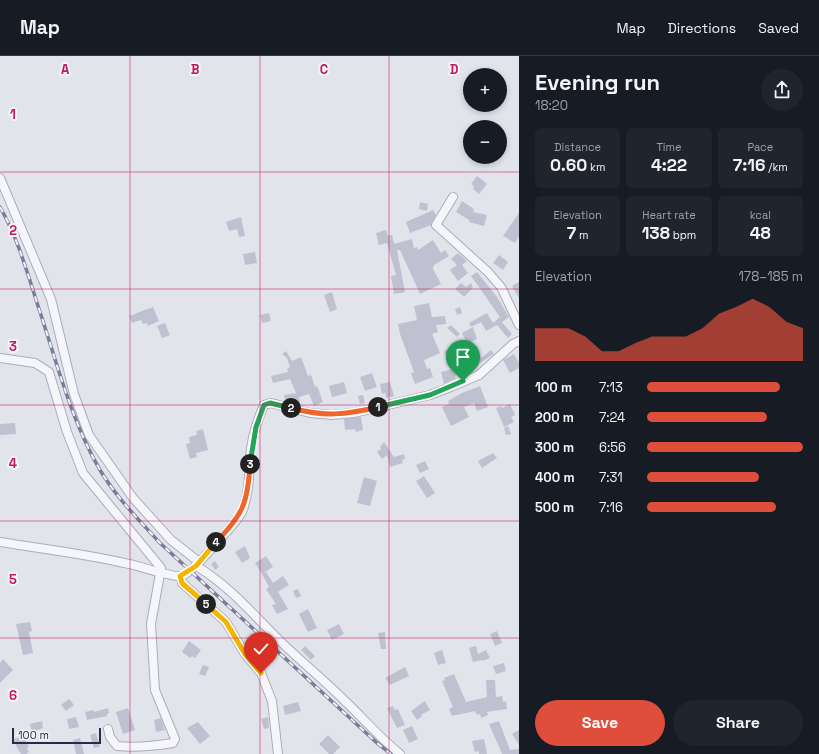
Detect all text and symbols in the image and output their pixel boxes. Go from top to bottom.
text: Map [20,15,60,40]
text: Map [616,19,646,37]
text: Directions [668,19,736,37]
text: Saved [758,19,799,37]
text: A [61,61,70,78]
text: B [191,61,200,78]
text: C [320,61,328,78]
text: D [450,61,459,78]
map controls [463,68,507,164]
button: + [463,68,507,112]
text: Evening run [535,68,660,96]
button: share [761,69,803,111]
text: 18:20 [535,97,568,114]
text: 1 [10,106,16,123]
button: − [463,120,507,164]
text: Distance [554,140,601,154]
text: Time [656,140,682,154]
text: Pace [747,140,773,154]
text: 0.60 [550,154,587,176]
text: 4:22 [651,154,687,176]
text: 7:16 [733,154,766,176]
text: km [587,160,605,174]
text: /km [766,160,788,174]
text: Elevation [554,208,602,222]
text: Heart rate [642,208,696,222]
text: kcal [750,208,771,222]
text: 2 [9,222,17,239]
text: 7 [567,222,576,244]
text: 138 [642,222,670,244]
text: 48 [750,222,771,244]
text: m [576,228,589,242]
text: bpm [670,228,696,242]
text: Elevation [535,268,592,285]
text: 178–185 m [738,268,803,285]
text: 3 [9,338,17,355]
pin [446,340,480,381]
icon: arrive [452,346,474,368]
text: 100 m [535,379,572,396]
text: 7:13 [599,379,623,396]
pin: 1 [368,397,388,417]
pin: 2 [281,398,301,418]
text: 1 [376,400,380,414]
text: 2 [288,401,294,415]
text: 200 m [535,409,574,426]
text: 7:24 [599,409,625,426]
text: 300 m [535,439,574,456]
text: 6:56 [599,439,626,456]
pin: 3 [240,454,260,474]
text: 4 [9,455,17,472]
text: 3 [247,457,253,471]
text: 400 m [535,469,575,486]
text: 7:31 [599,469,623,486]
text: 500 m [535,499,574,516]
text: 7:16 [599,499,623,516]
pin: 4 [206,532,226,552]
text: 4 [213,535,220,549]
text: 5 [9,571,17,588]
pin: 5 [196,594,216,614]
text: 5 [203,597,209,611]
pin [244,632,278,673]
icon: check [250,638,272,660]
text: 6 [9,687,17,704]
button: Save [535,700,665,746]
button: Share [673,700,803,746]
scale bar [12,726,101,745]
text: 100 m [18,728,49,742]

